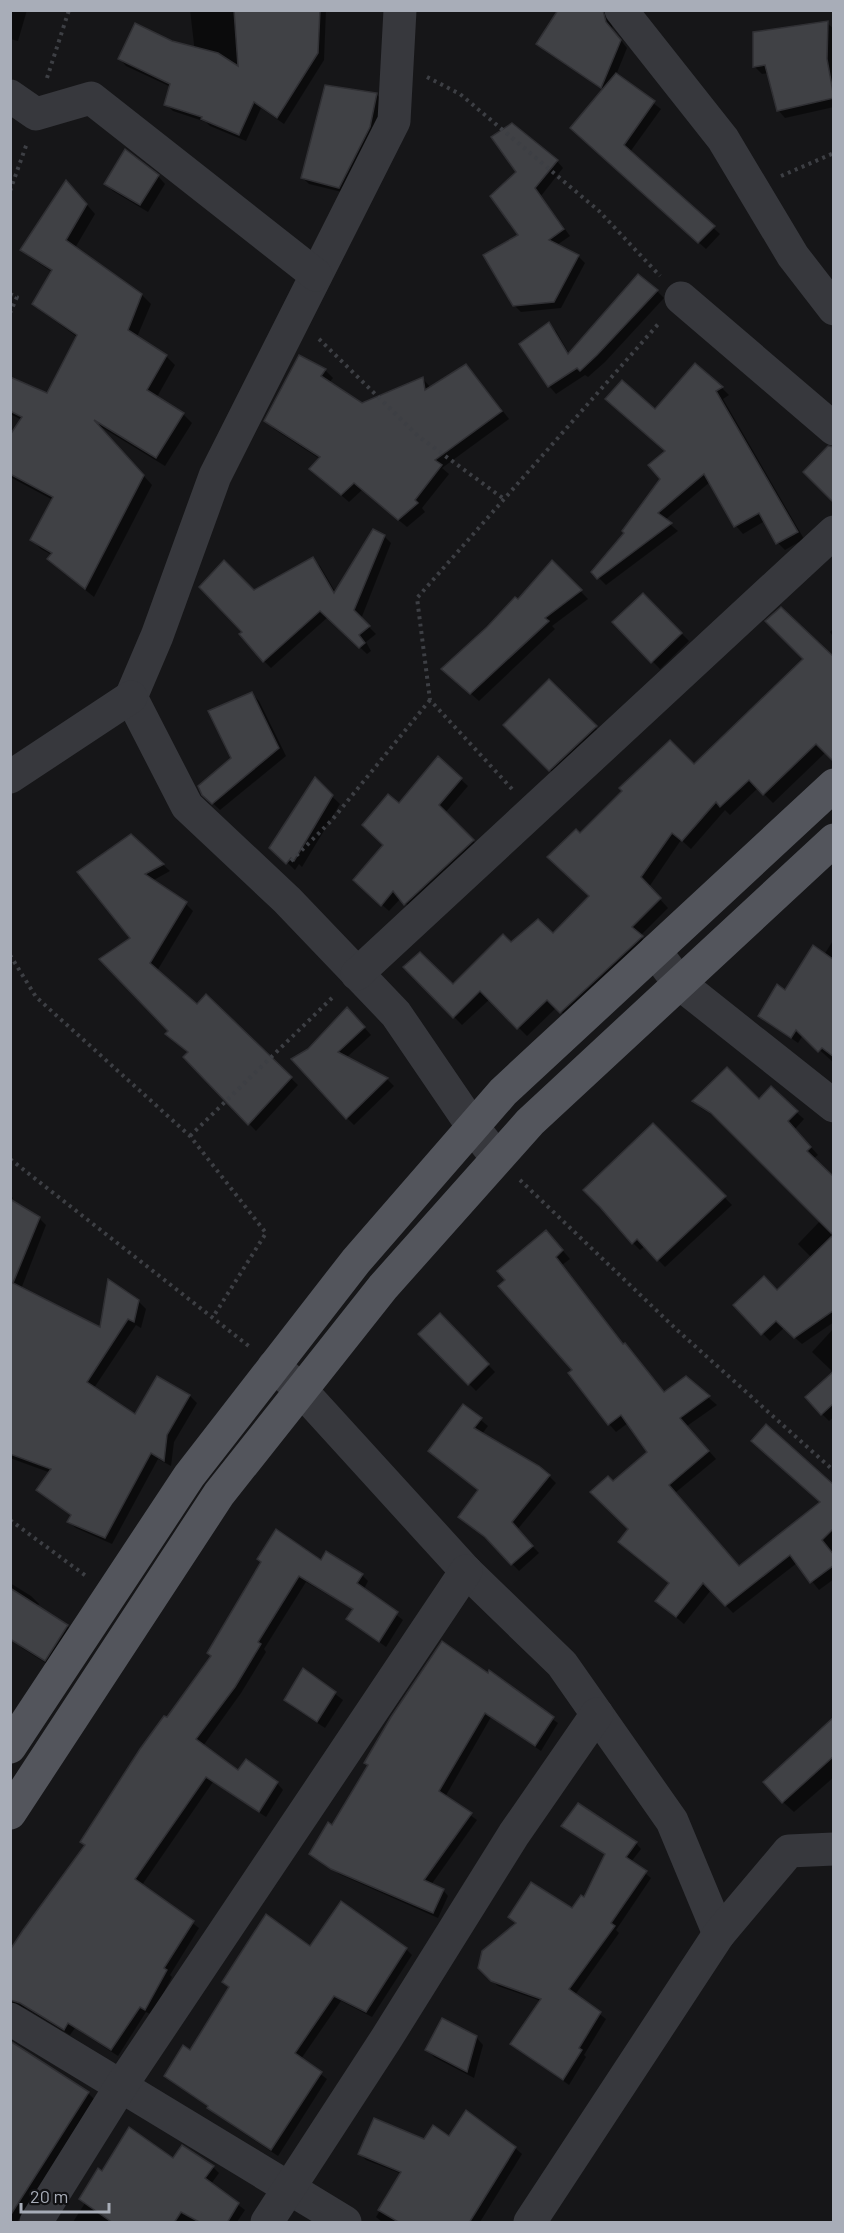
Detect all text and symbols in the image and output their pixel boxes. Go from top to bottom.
scale bar [21,2176,110,2214]
text: 20 m [30,2185,68,2207]

